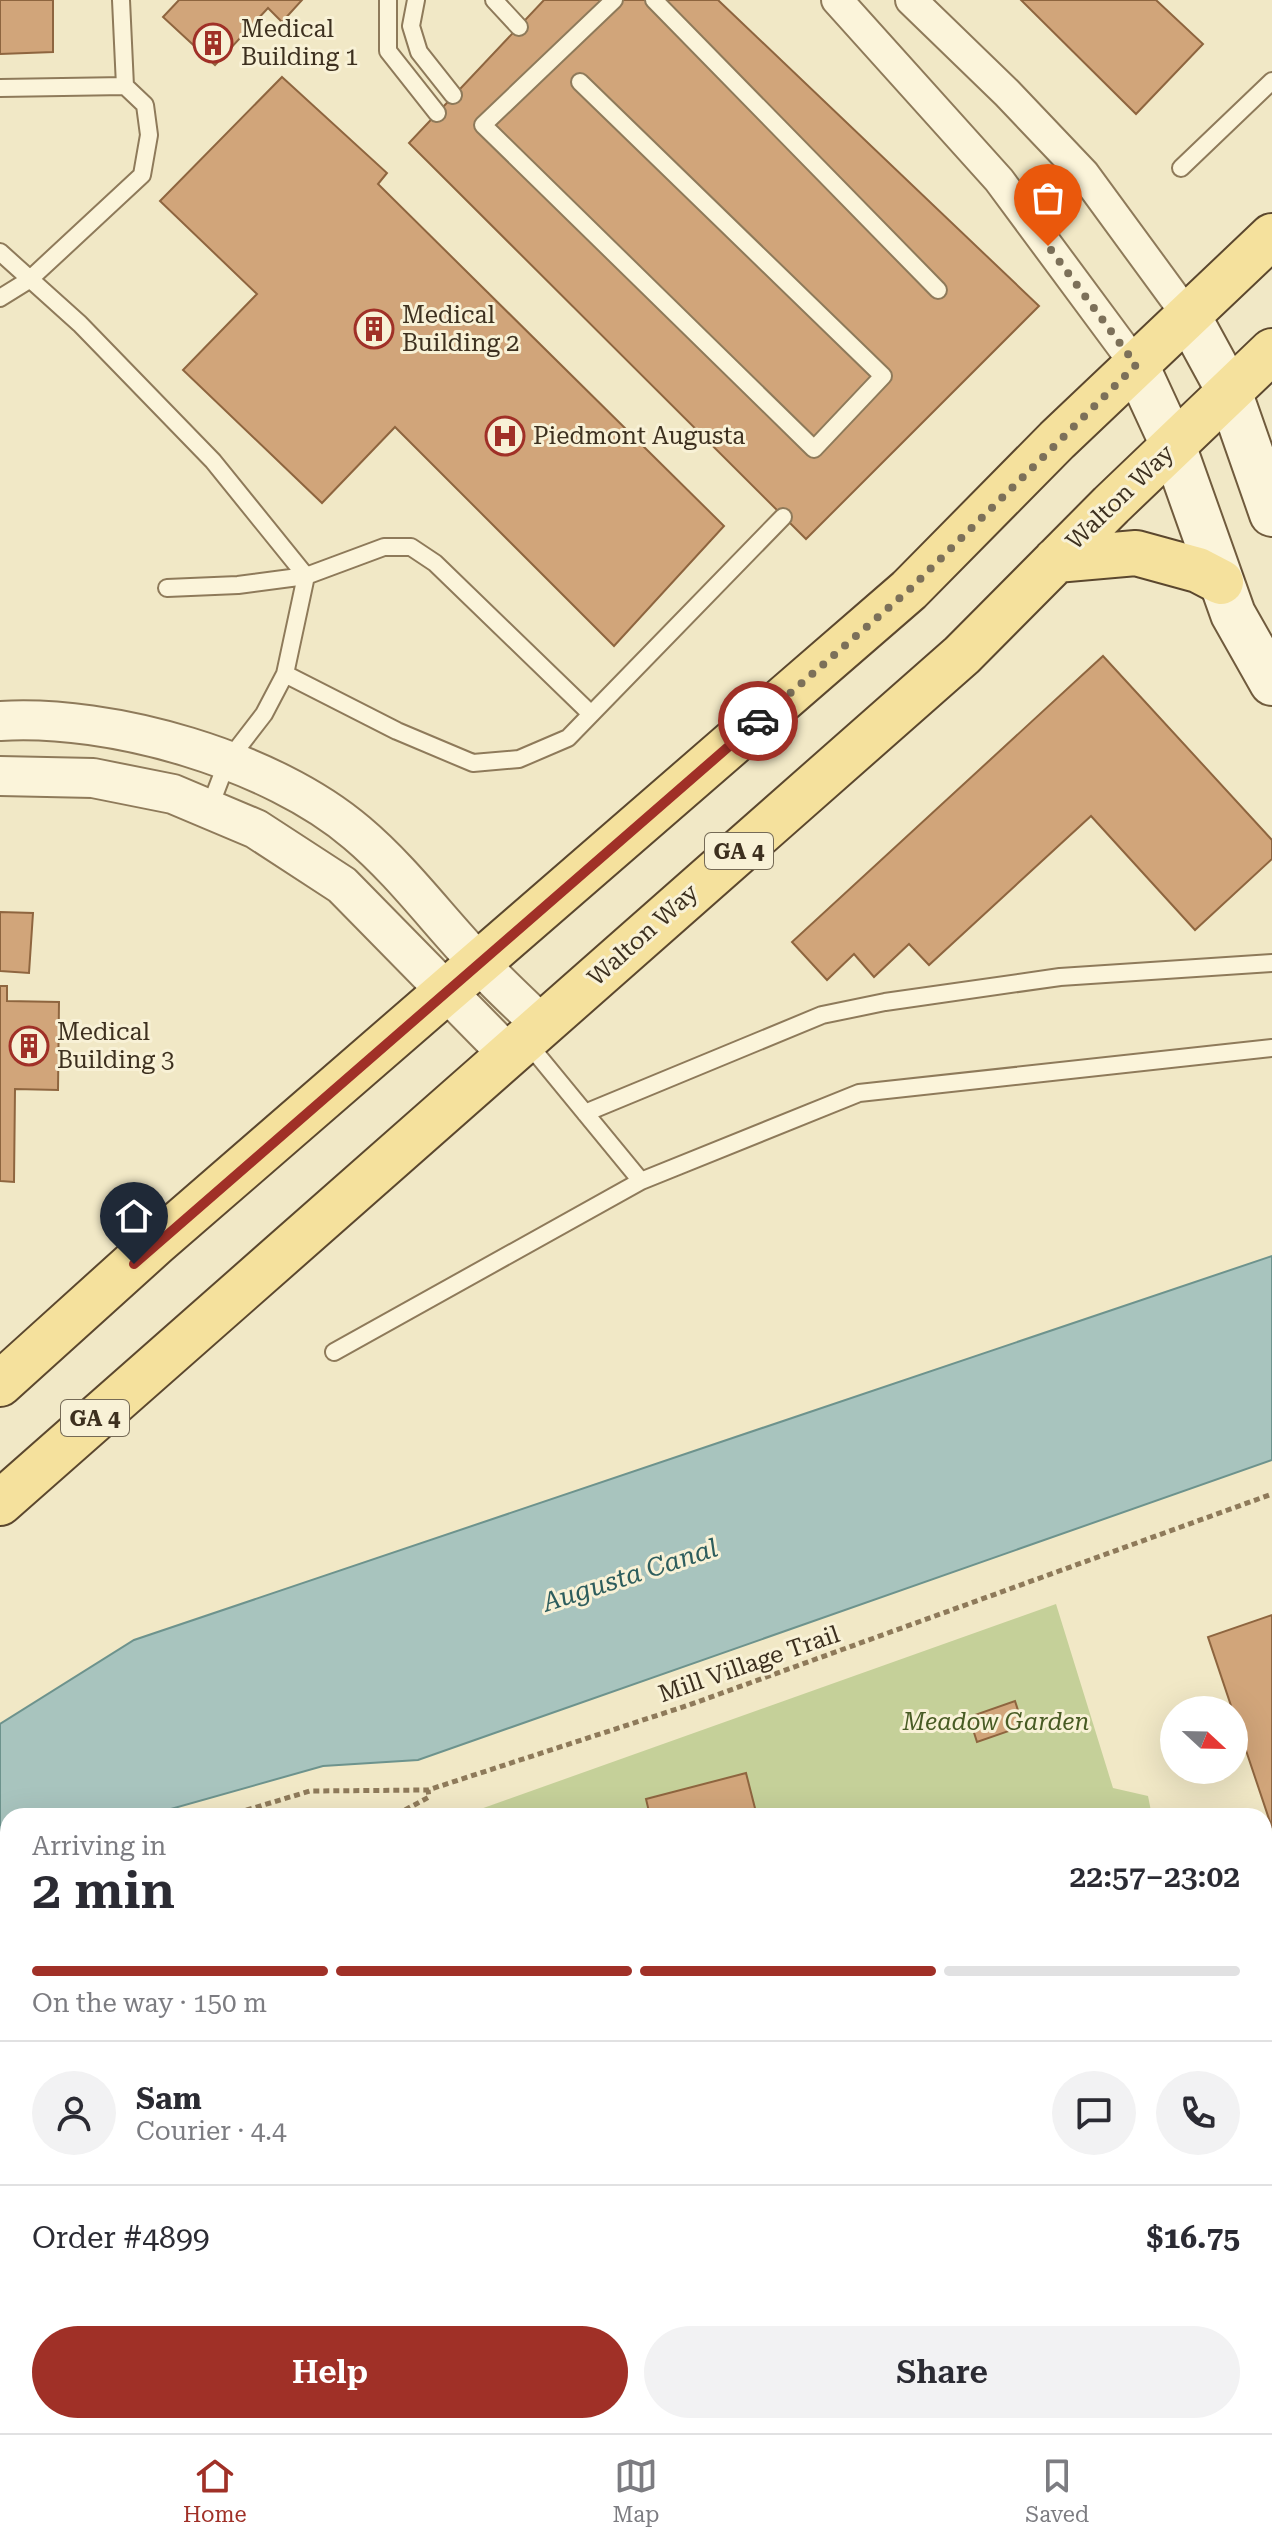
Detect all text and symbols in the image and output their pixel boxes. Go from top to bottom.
place label: Medical Building 1 [241,15,359,71]
building icon: Medical Building 1 [192,22,234,64]
pin [1014,164,1082,246]
icon: bag [1026,176,1070,220]
place label: Medical Building 2 [402,301,520,357]
building icon: Medical Building 2 [353,308,395,350]
hospital icon: Piedmont Augusta [484,415,526,457]
place label: Piedmont Augusta [533,422,745,450]
street label: Walton Way [1060,438,1180,555]
courier [718,681,798,761]
icon: car [736,699,780,743]
road number: GA 4 [705,833,773,869]
street label: Walton Way [582,878,705,992]
place label: Medical Building 3 [57,1018,175,1074]
building icon: Medical Building 3 [8,1025,50,1067]
pin [100,1182,168,1264]
icon: home [112,1194,156,1238]
road number: GA 4 [61,1400,129,1436]
water label: Augusta Canal [537,1533,721,1618]
street label: Mill Village Trail [655,1620,843,1708]
north arrow [1160,1696,1248,1784]
map controls [1160,1696,1248,1784]
park label: Meadow Garden [902,1708,1089,1736]
text: Arriving in [32,1831,166,1861]
text: 22:57–23:02 [1070,1859,1240,1894]
text: 2 min [32,1860,175,1921]
text: On the way · 150 m [32,1988,267,2018]
button: person [32,2071,116,2155]
button: chat [1052,2071,1136,2155]
button: phone [1156,2071,1240,2155]
text: Sam [136,2081,202,2116]
text: Courier · 4.4 [136,2116,286,2146]
text: Order #4899 [32,2220,210,2255]
text: $16.75 [1147,2220,1240,2255]
button: Help [32,2326,628,2418]
button: Share [644,2326,1240,2418]
tab: Home [183,2454,247,2527]
tab: Map [612,2454,660,2527]
tab: Saved [1025,2454,1089,2527]

